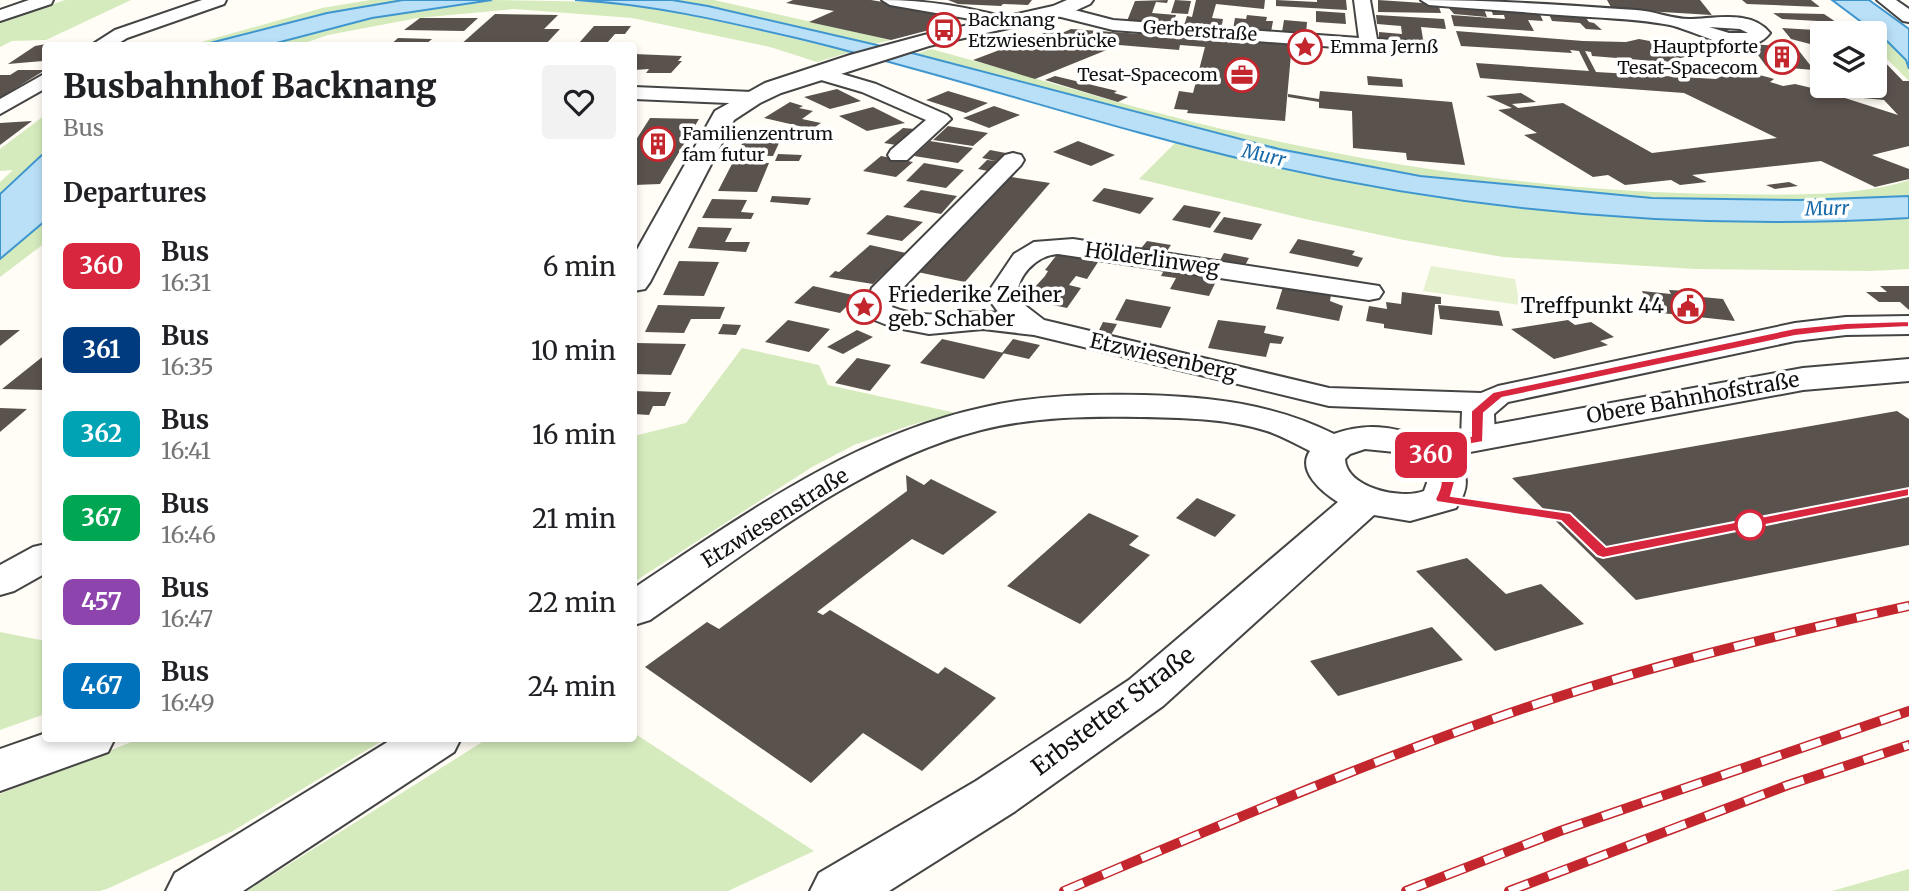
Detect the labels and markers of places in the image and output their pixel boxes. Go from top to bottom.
place label: Backnang Etzwiesenbrücke [968,8,1116,52]
bus stop icon: Backnang Etzwiesenbrücke [925,11,963,49]
place icon: Emma Jernß [1286,28,1324,66]
place label: Emma Jernß [1330,35,1438,58]
place label: Hauptpforte Tesat-Spacecom [1617,35,1758,79]
building icon: Hauptpforte Tesat-Spacecom [1763,38,1801,76]
office icon: Tesat-Spacecom [1223,56,1261,94]
place label: Tesat-Spacecom [1077,63,1218,86]
place label: Familienzentrum fam futur [682,122,833,166]
building icon: Familienzentrum fam futur [639,125,677,163]
place label: Friederike Zeiher geb. Schaber [888,281,1062,332]
public building icon: Treffpunkt 44 [1669,287,1707,325]
place icon: Friederike Zeiher geb. Schaber [845,288,883,326]
place label: Treffpunkt 44 [1521,292,1664,319]
unlabelled marker [1735,510,1765,540]

